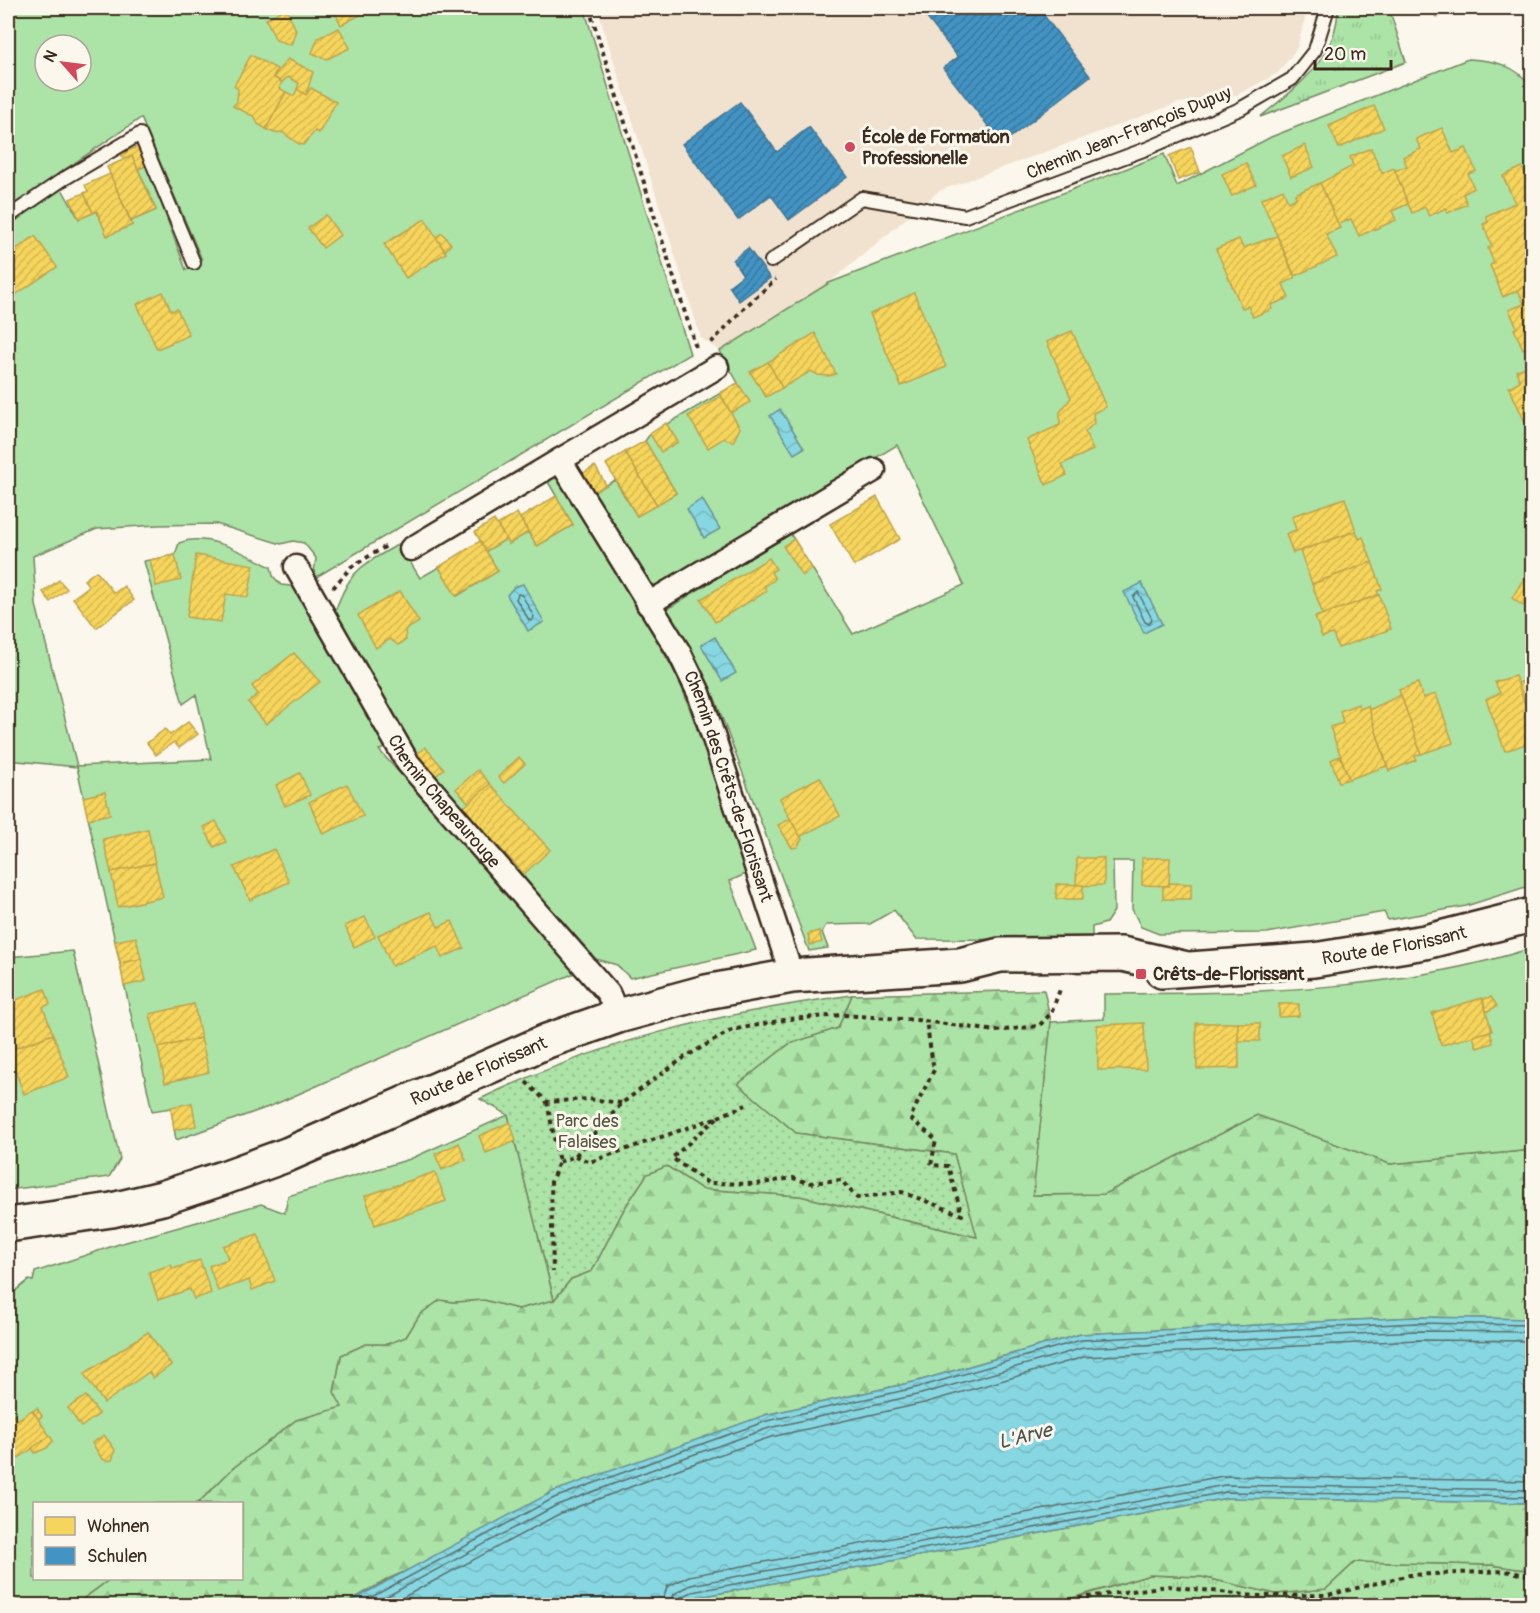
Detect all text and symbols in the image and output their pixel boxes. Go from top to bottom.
north arrow [33,33,93,93]
scale bar [1315,33,1392,71]
text: 20 m [1324,43,1366,66]
text: N [39,47,62,66]
street label: Chemin Jean-François Dupuy [1023,81,1235,185]
place label: École de Formation Professionelle [862,126,1010,170]
marker: École de Formation Professionelle [843,140,857,154]
street label: Chemin des Crêts-de-Florissant [678,667,779,906]
street label: Chemin Chapeaurouge [383,730,506,873]
street label: Route de Florissant [1320,920,1470,970]
place label: Crêts-de-Florissant [1153,963,1305,986]
marker: Crêts-de-Florissant [1134,967,1148,981]
street label: Route de Florissant [407,1031,551,1111]
park label: Parc des Falaises [556,1110,618,1154]
water label: L'Arve [996,1417,1056,1455]
legend [33,1502,243,1580]
text: Wohnen [87,1515,149,1538]
text: Schulen [87,1545,147,1568]

